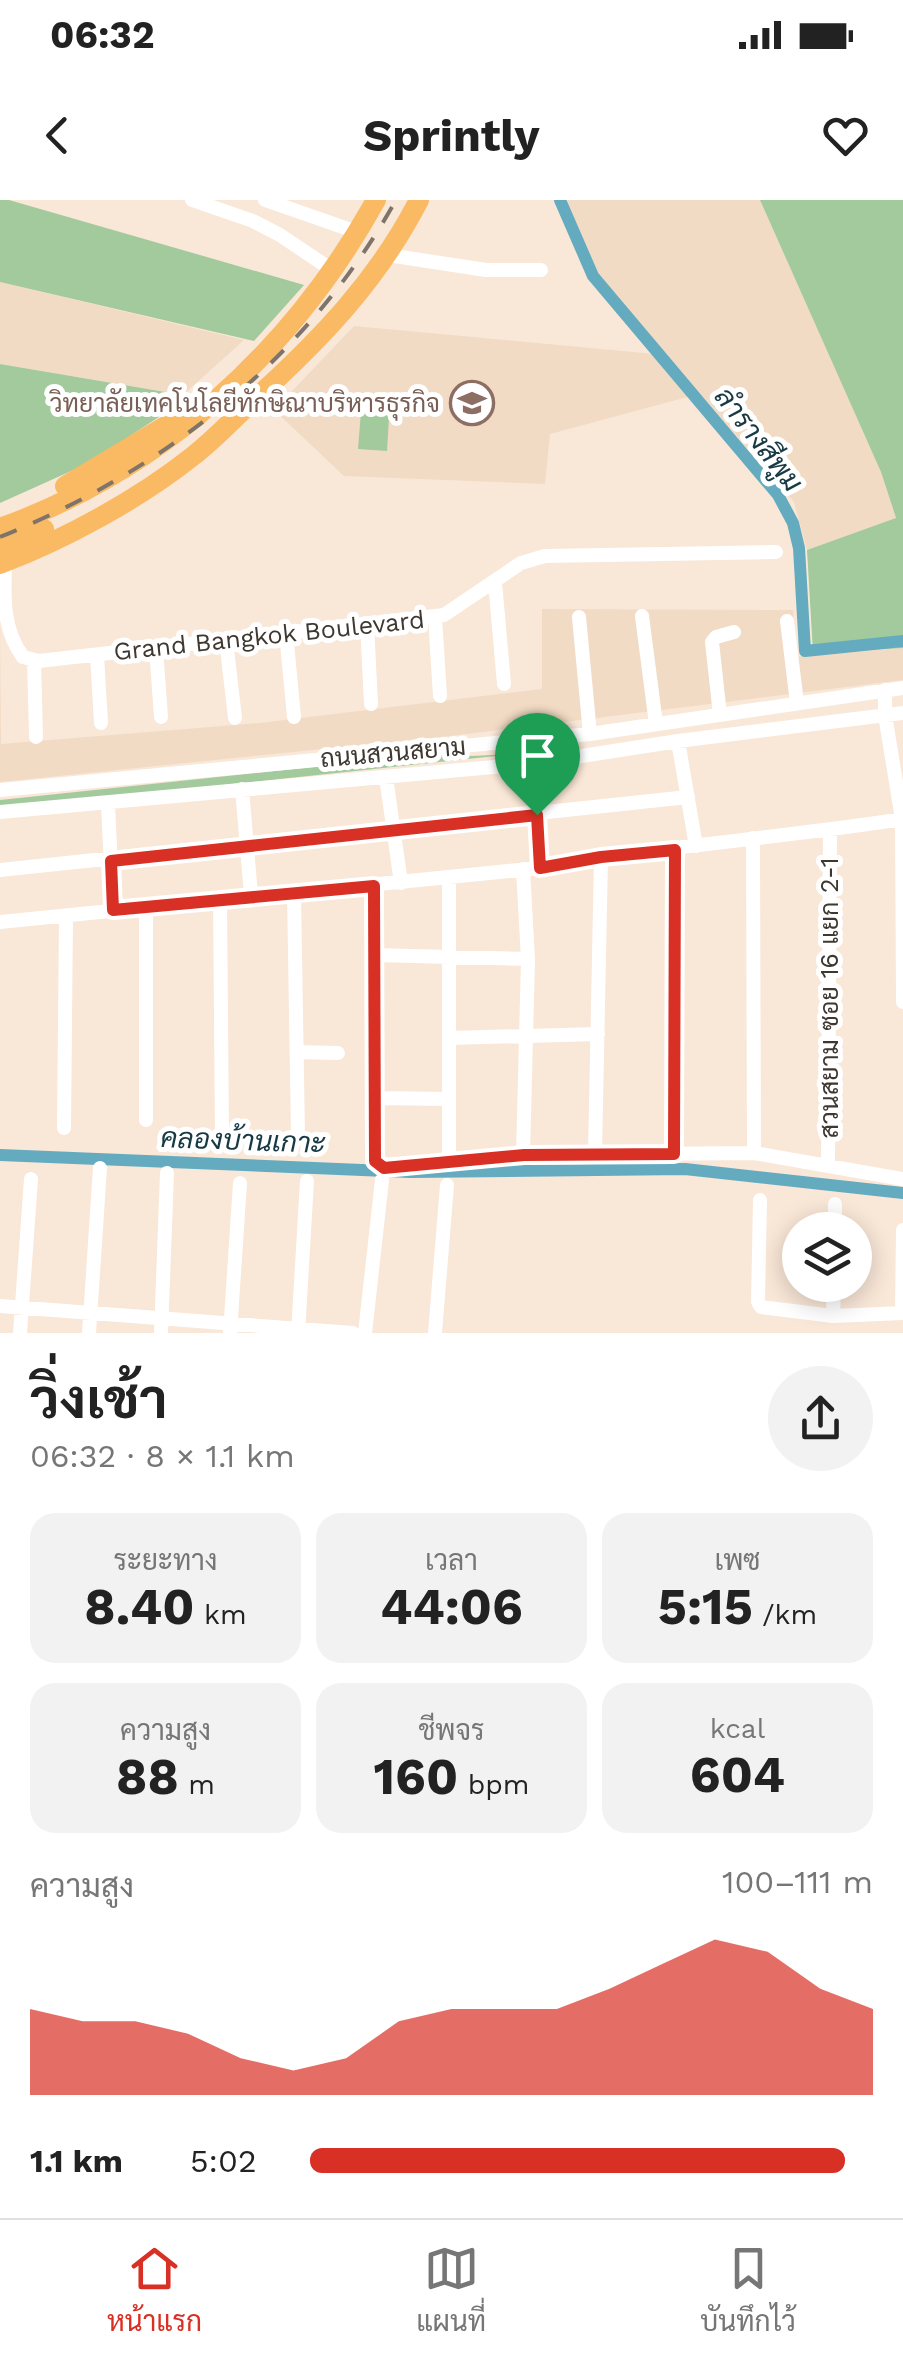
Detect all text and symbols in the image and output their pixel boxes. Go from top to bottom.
text: 06:32 [50,13,155,57]
icon: back [30,108,85,163]
icon: heart [818,108,873,163]
text: Sprintly [363,109,540,162]
water label: ลำรางสีพูม [705,379,811,500]
school or university icon: วิทยาลัยเทคโนโลยีทักษิณาบริหารธุรกิจ [449,380,495,426]
place label: วิทยาลัยเทคโนโลยีทักษิณาบริหารธุรกิจ [48,387,440,421]
street label: Grand Bangkok Boulevard [112,605,426,666]
pin [495,713,580,816]
icon: arrive [510,728,565,783]
street label: ถนนสวนสยาม [319,732,467,773]
street label: สวนสยาม ซอย 16 แยก 2-1 [815,857,844,1139]
water label: คลองบ้านเกาะ [160,1118,326,1160]
map controls [782,1212,872,1302]
button: layers [782,1212,872,1302]
button: share [768,1366,873,1471]
text: วิ่งเช้า [30,1367,168,1431]
text: 06:32 · 8 × 1.1 km [30,1437,295,1475]
text: ระยะทาง [113,1544,218,1577]
text: เวลา [425,1544,478,1577]
text: เพซ [714,1544,761,1577]
text: 8.40 [84,1577,195,1636]
text: 44:06 [380,1577,523,1636]
text: 5:15 [658,1577,753,1636]
text: km [195,1598,247,1631]
text: /km [753,1598,817,1631]
text: kcal [710,1712,765,1745]
text: ความสูง [120,1714,211,1747]
text: ชีพจร [418,1714,485,1747]
text: 604 [690,1745,785,1804]
text: 88 [116,1747,179,1806]
text: 160 [374,1747,458,1806]
text: m [179,1768,215,1801]
text: bpm [458,1768,529,1801]
text: 100–111 m [722,1863,873,1901]
text: ความสูง [30,1867,134,1905]
text: 1.1 km [30,2142,123,2180]
text: 5:02 [190,2142,257,2180]
tab: หน้าแรก [107,2241,202,2338]
tab: แผนที่ [416,2241,486,2338]
tab: บันทึกไว้ [700,2241,796,2338]

